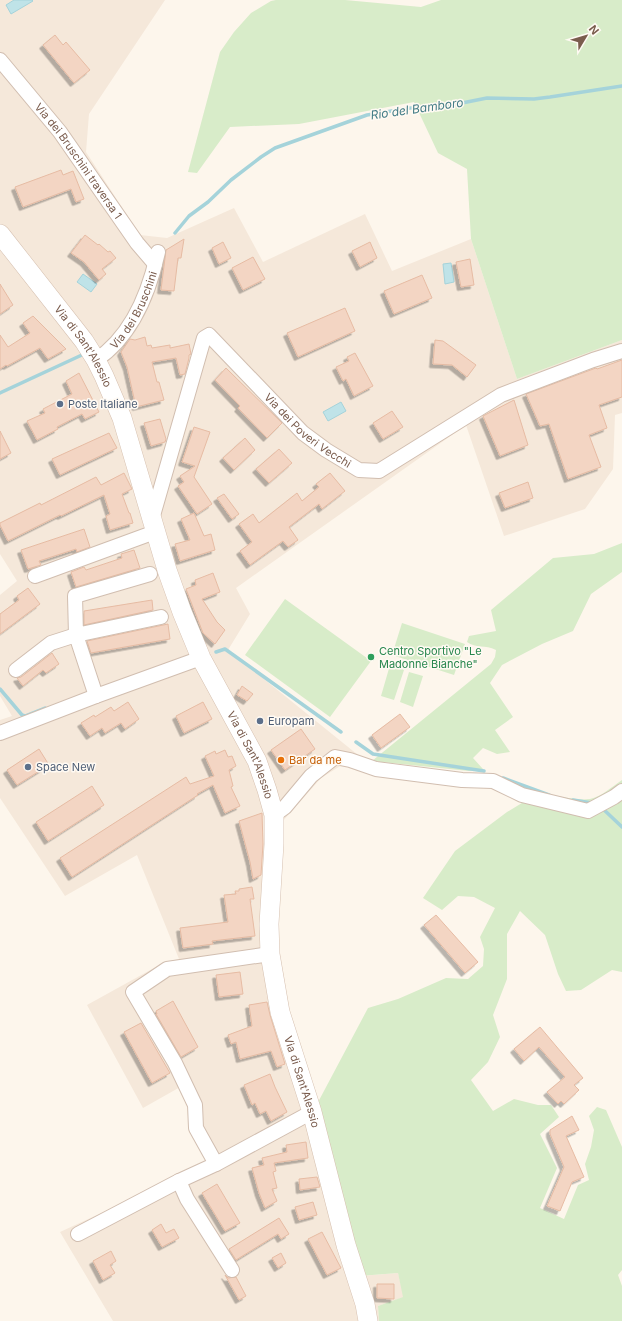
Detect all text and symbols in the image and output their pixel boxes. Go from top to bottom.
north arrow [566,16,606,56]
text: N [586,22,602,37]
water label: Rio del Bamboro [370,95,464,122]
street label: Via dei Bruschini traversa 1 [32,100,125,222]
street label: Via dei Bruschini [107,270,160,352]
street label: Via di Sant'Alessio [51,302,115,390]
street label: Via dei Poveri Vecchi [261,390,354,471]
place label: Poste Italiane [68,397,138,411]
marker: Poste Italiane [55,399,65,409]
place label: Centro Sportivo "Le Madonne Bianche" [379,644,482,671]
marker: Centro Sportivo "Le Madonne Bianche" [366,652,376,662]
street label: Via di Sant'Alessio [224,709,276,801]
place label: Europam [268,714,314,728]
marker: Europam [255,716,265,726]
place label: Bar da me [289,753,342,767]
marker: Bar da me [276,755,286,765]
place label: Space New [36,760,95,774]
marker: Space New [23,762,33,772]
street label: Via di Sant'Alessio [281,1034,323,1129]

